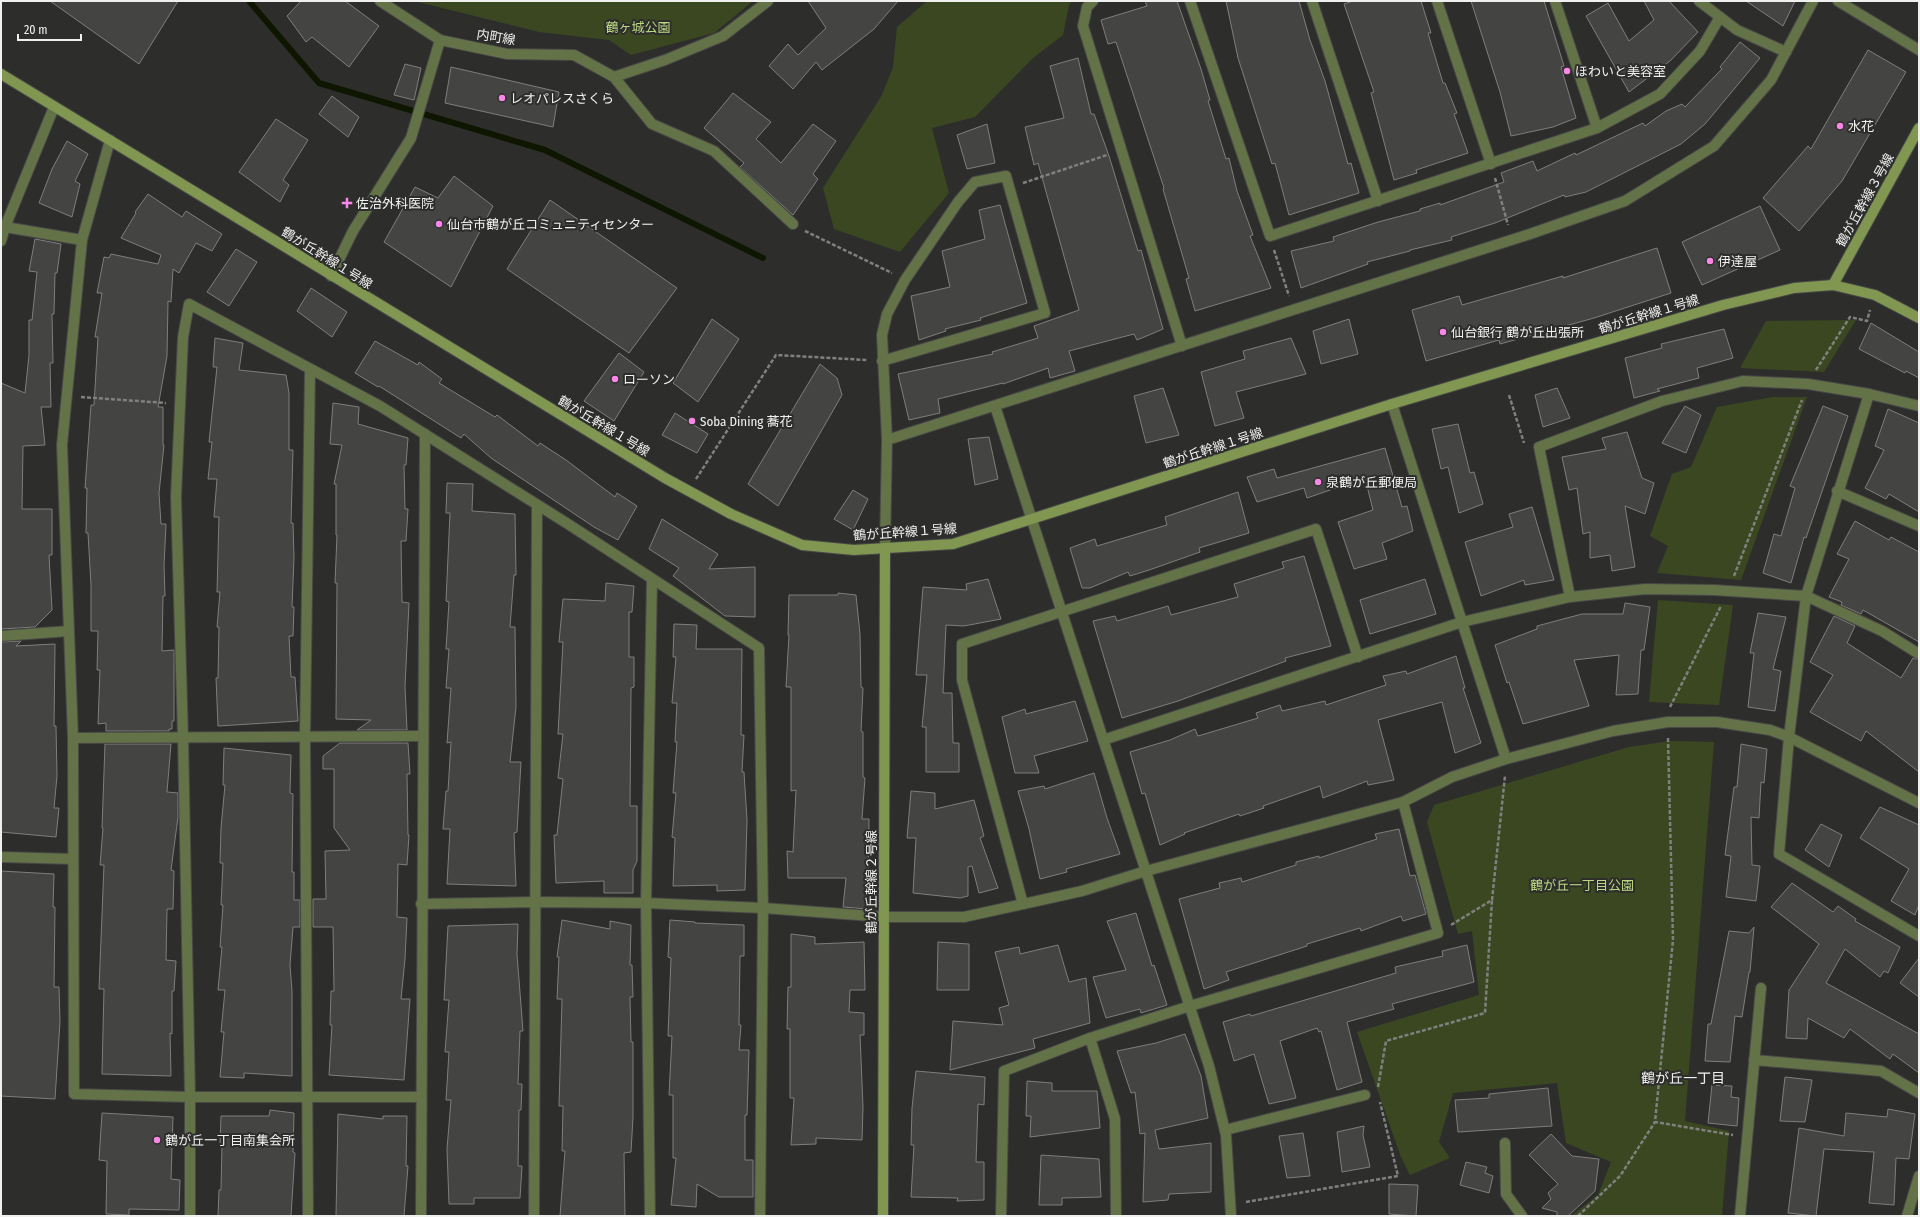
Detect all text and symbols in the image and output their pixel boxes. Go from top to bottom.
scale bar [18,16,81,42]
park label: 鶴ヶ城公園 [605,20,671,35]
text: 20 m [24,23,48,37]
street label: 内町線 [476,27,516,47]
place label: ほわいと美容室 [1575,64,1666,79]
marker: ほわいと美容室 [1562,66,1572,76]
place label: レオパレスさくら [510,91,614,106]
marker: レオパレスさくら [497,93,507,103]
place label: 水花 [1848,119,1874,134]
marker: 水花 [1835,121,1845,131]
street label: 鶴が丘幹線３号線 [1833,151,1897,249]
place label: 佐治外科医院 [356,196,434,211]
marker: 佐治外科医院 [341,197,353,209]
place label: 仙台市鶴が丘コミュニティセンター [447,217,654,232]
marker: 仙台市鶴が丘コミュニティセンター [434,219,444,229]
street label: 鶴が丘幹線１号線 [279,224,375,292]
place label: 伊達屋 [1718,254,1757,269]
marker: 伊達屋 [1705,256,1715,266]
street label: 鶴が丘幹線１号線 [1597,292,1701,336]
place label: 仙台銀行 鶴が丘出張所 [1451,325,1584,340]
marker: 仙台銀行 鶴が丘出張所 [1438,327,1448,337]
place label: ローソン [623,372,675,387]
marker: ローソン [610,374,620,384]
street label: 鶴が丘幹線１号線 [556,393,652,459]
place label: Soba Dining 蕎花 [700,414,792,429]
marker: Soba Dining 蕎花 [687,416,697,426]
street label: 鶴が丘幹線１号線 [1161,425,1265,471]
place label: 泉鶴が丘郵便局 [1326,475,1417,490]
marker: 泉鶴が丘郵便局 [1313,477,1323,487]
street label: 鶴が丘幹線１号線 [853,521,957,543]
street label: 鶴が丘幹線２号線 [864,830,879,934]
park label: 鶴が丘一丁目公園 [1530,878,1634,893]
district label: 鶴が丘一丁目 [1641,1070,1725,1087]
place label: 鶴が丘一丁目南集会所 [165,1133,295,1148]
marker: 鶴が丘一丁目南集会所 [152,1135,162,1145]

